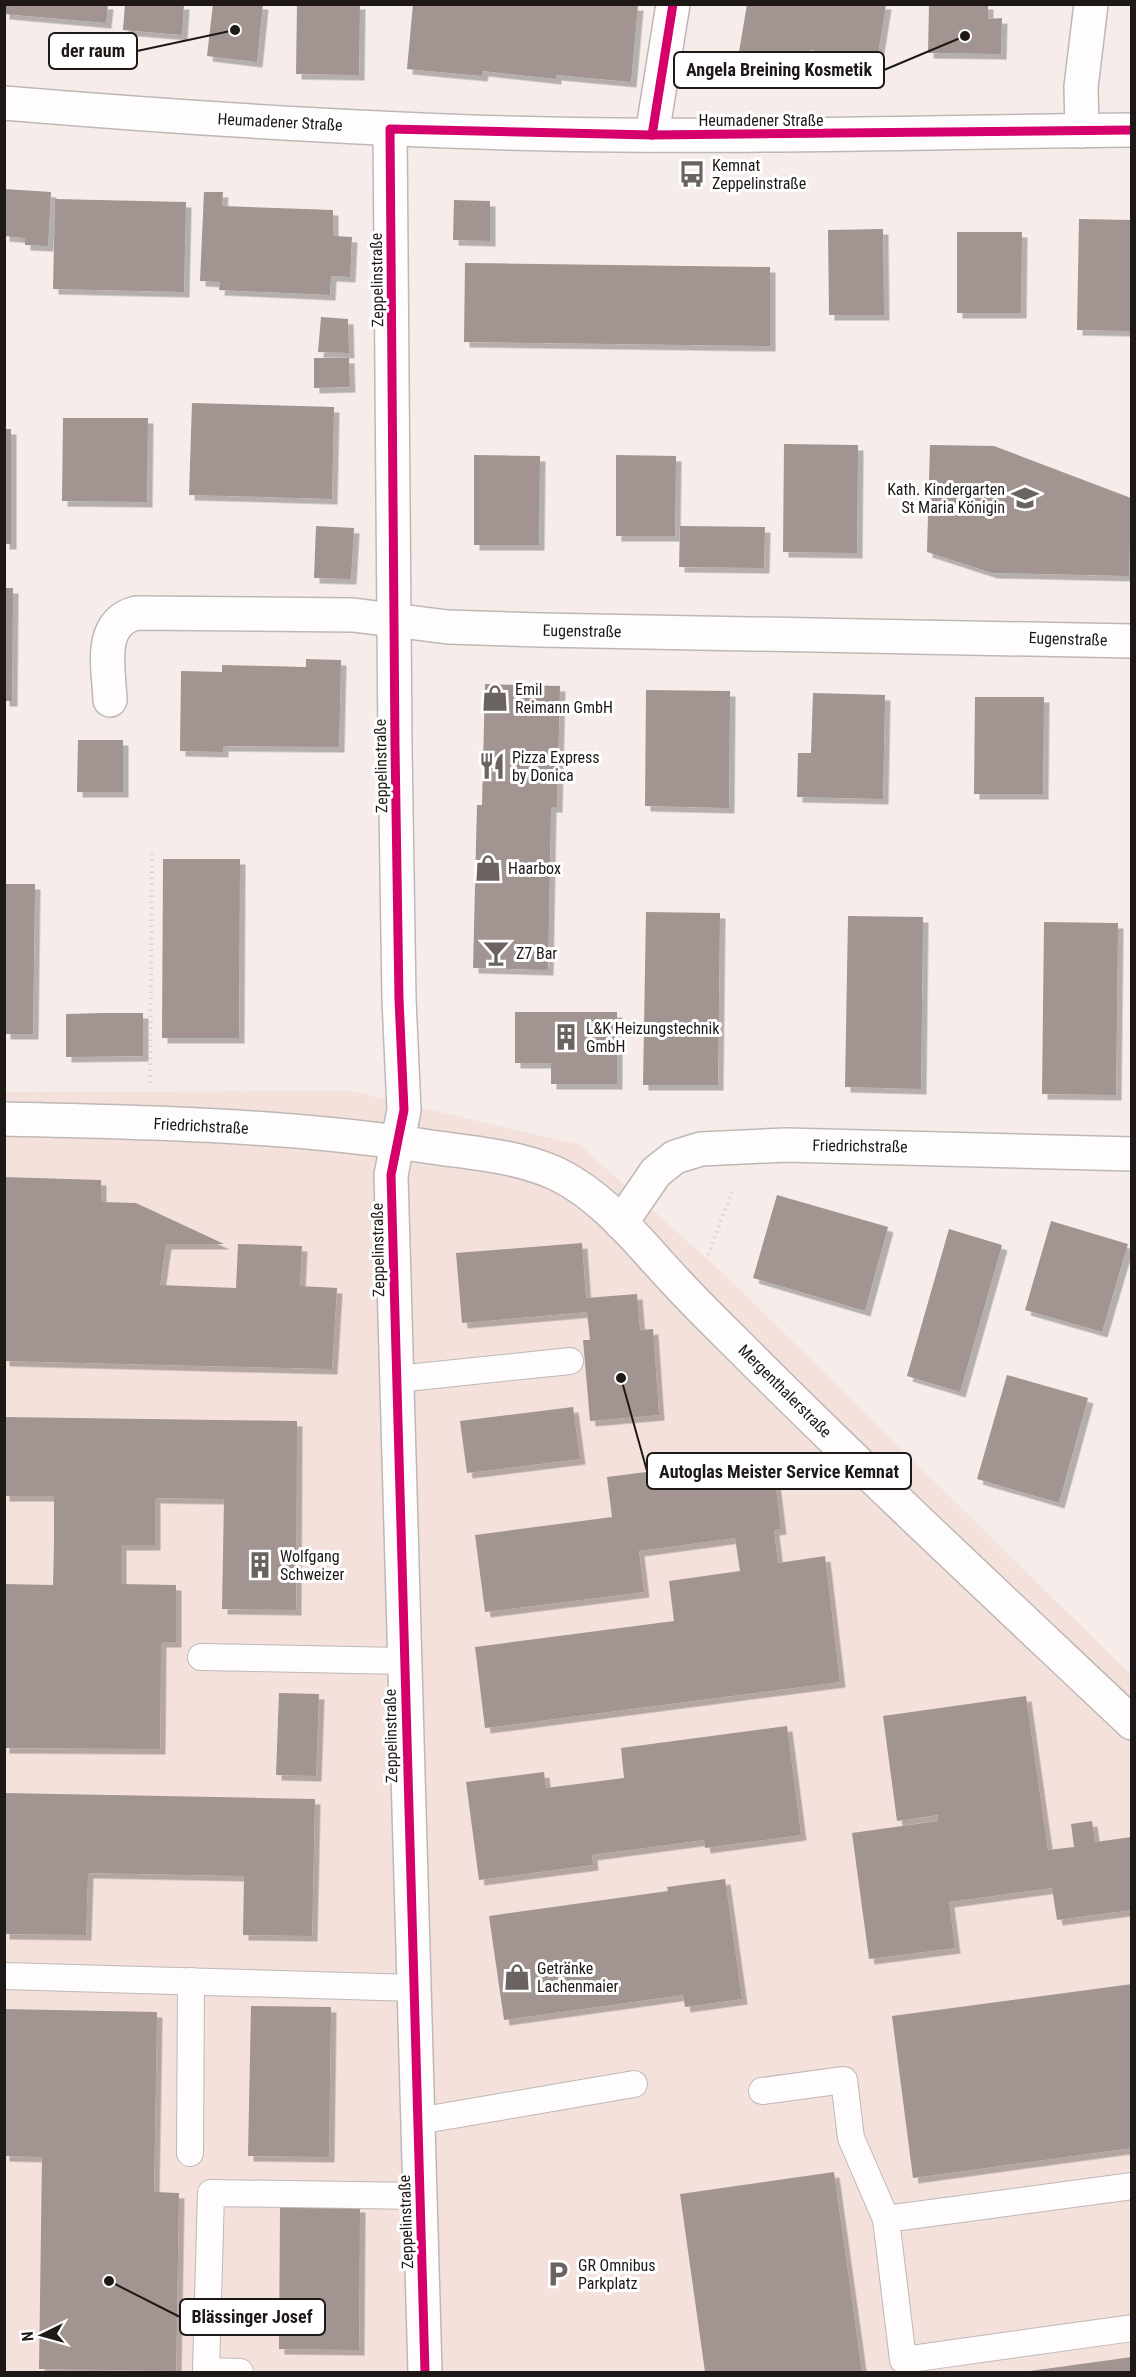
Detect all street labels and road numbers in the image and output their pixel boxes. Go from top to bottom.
street label: Heumadener Straße [217,109,343,135]
street label: Heumadener Straße [698,111,824,130]
street label: Zeppelinstraße [367,233,387,327]
street label: Eugenstraße [542,621,622,641]
street label: Eugenstraße [1028,628,1108,650]
street label: Zeppelinstraße [371,719,391,813]
street label: Friedrichstraße [153,1114,249,1138]
street label: Friedrichstraße [812,1136,908,1156]
street label: Zeppelinstraße [368,1203,388,1297]
street label: Mergenthalerstraße [735,1341,835,1441]
street label: Zeppelinstraße [381,1689,401,1783]
street label: Zeppelinstraße [395,2175,417,2269]

